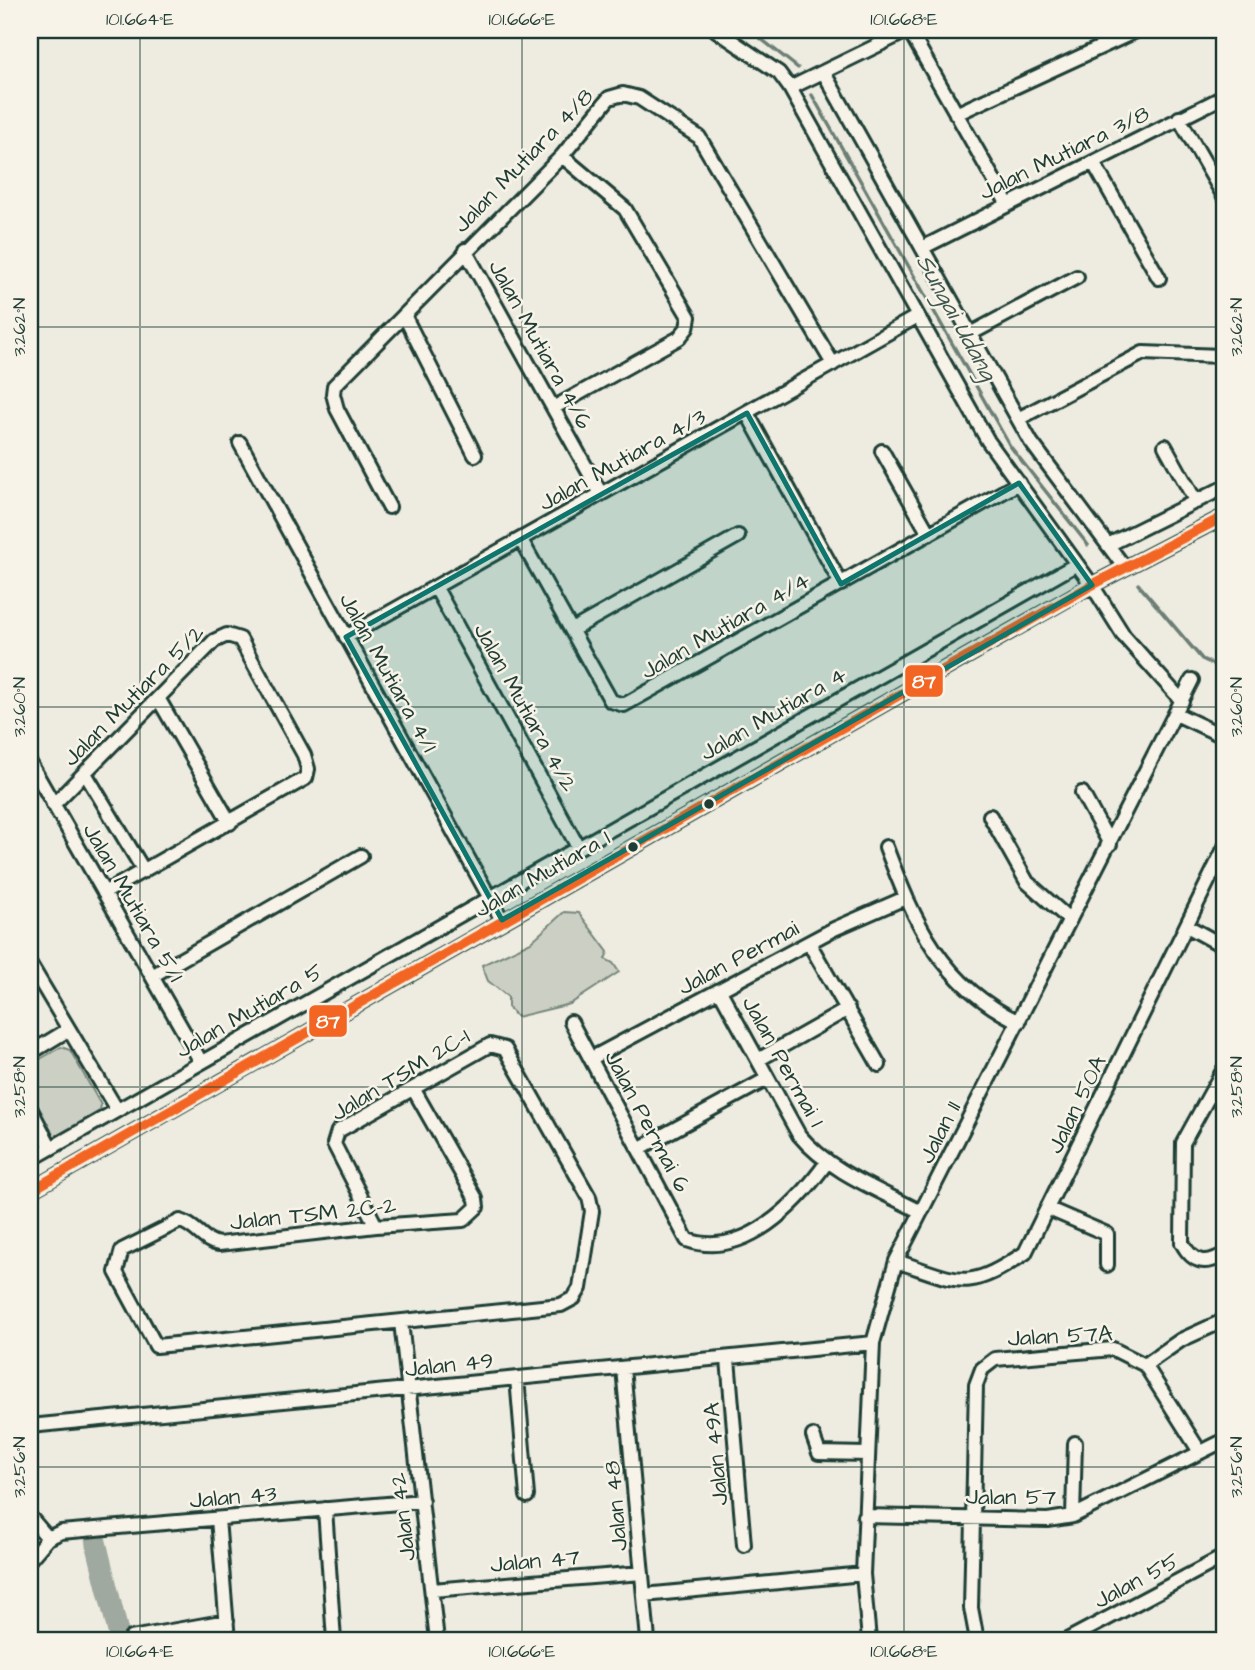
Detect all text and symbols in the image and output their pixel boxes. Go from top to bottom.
text: 101.664°E [106,7,174,32]
text: 101.666°E [489,7,556,32]
text: 101.668°E [870,7,938,32]
street label: Jalan Mutiara 4/8 [446,81,601,240]
street label: Jalan Mutiara 3/8 [974,98,1155,208]
water label: Sungai Udang [906,248,1006,389]
street label: Jalan Mutiara 4/6 [480,254,600,435]
text: 3.262°N [7,298,32,356]
text: 3.262°N [1224,298,1249,356]
street label: Jalan Mutiara 4/3 [533,401,712,519]
street label: Jalan Mutiara 4/4 [635,564,816,687]
street label: Jalan Mutiara 4/1 [331,587,445,758]
street label: Jalan Mutiara 5/2 [56,618,212,774]
street label: Jalan Mutiara 4/2 [466,618,585,797]
street label: Jalan Mutiara 4 [694,659,853,769]
line badge: 87 [904,664,944,698]
text: 87 [912,669,936,696]
text: 3.260°N [7,677,32,737]
text: 3.260°N [1224,677,1249,737]
unlabelled marker [702,797,716,811]
street label: Jalan Mutiara 5/1 [75,817,192,988]
street label: Jalan Mutiara 1 [469,822,616,926]
unlabelled marker [626,840,640,854]
street label: Jalan Permai [672,912,805,1003]
street label: Jalan Mutiara 5 [170,956,329,1066]
street label: Jalan Permai 1 [734,990,832,1133]
line badge: 87 [308,1004,348,1038]
text: 87 [316,1009,340,1036]
street label: Jalan TSM 2C-1 [325,1021,476,1129]
street label: Jalan Permai 6 [596,1045,698,1198]
street label: Jalan 50A [1039,1050,1115,1159]
text: 3.258°N [7,1056,32,1118]
text: 3.258°N [1224,1056,1249,1118]
street label: Jalan 11 [911,1096,969,1169]
street label: Jalan TSM 2C-2 [228,1189,398,1239]
street label: Jalan 57A [1007,1317,1114,1355]
street label: Jalan 49 [403,1344,495,1386]
street label: Jalan 49A [696,1401,736,1507]
text: 3.256°N [7,1436,32,1498]
text: 3.256°N [1224,1436,1249,1498]
street label: Jalan 48 [596,1459,636,1552]
street label: Jalan 42 [382,1471,424,1563]
street label: Jalan 43 [188,1477,278,1517]
street label: Jalan 57 [966,1481,1056,1513]
street label: Jalan 47 [489,1541,581,1581]
street label: Jalan 55 [1088,1545,1185,1617]
text: 101.664°E [106,1639,174,1664]
text: 101.666°E [489,1639,556,1664]
text: 101.668°E [870,1639,938,1664]

